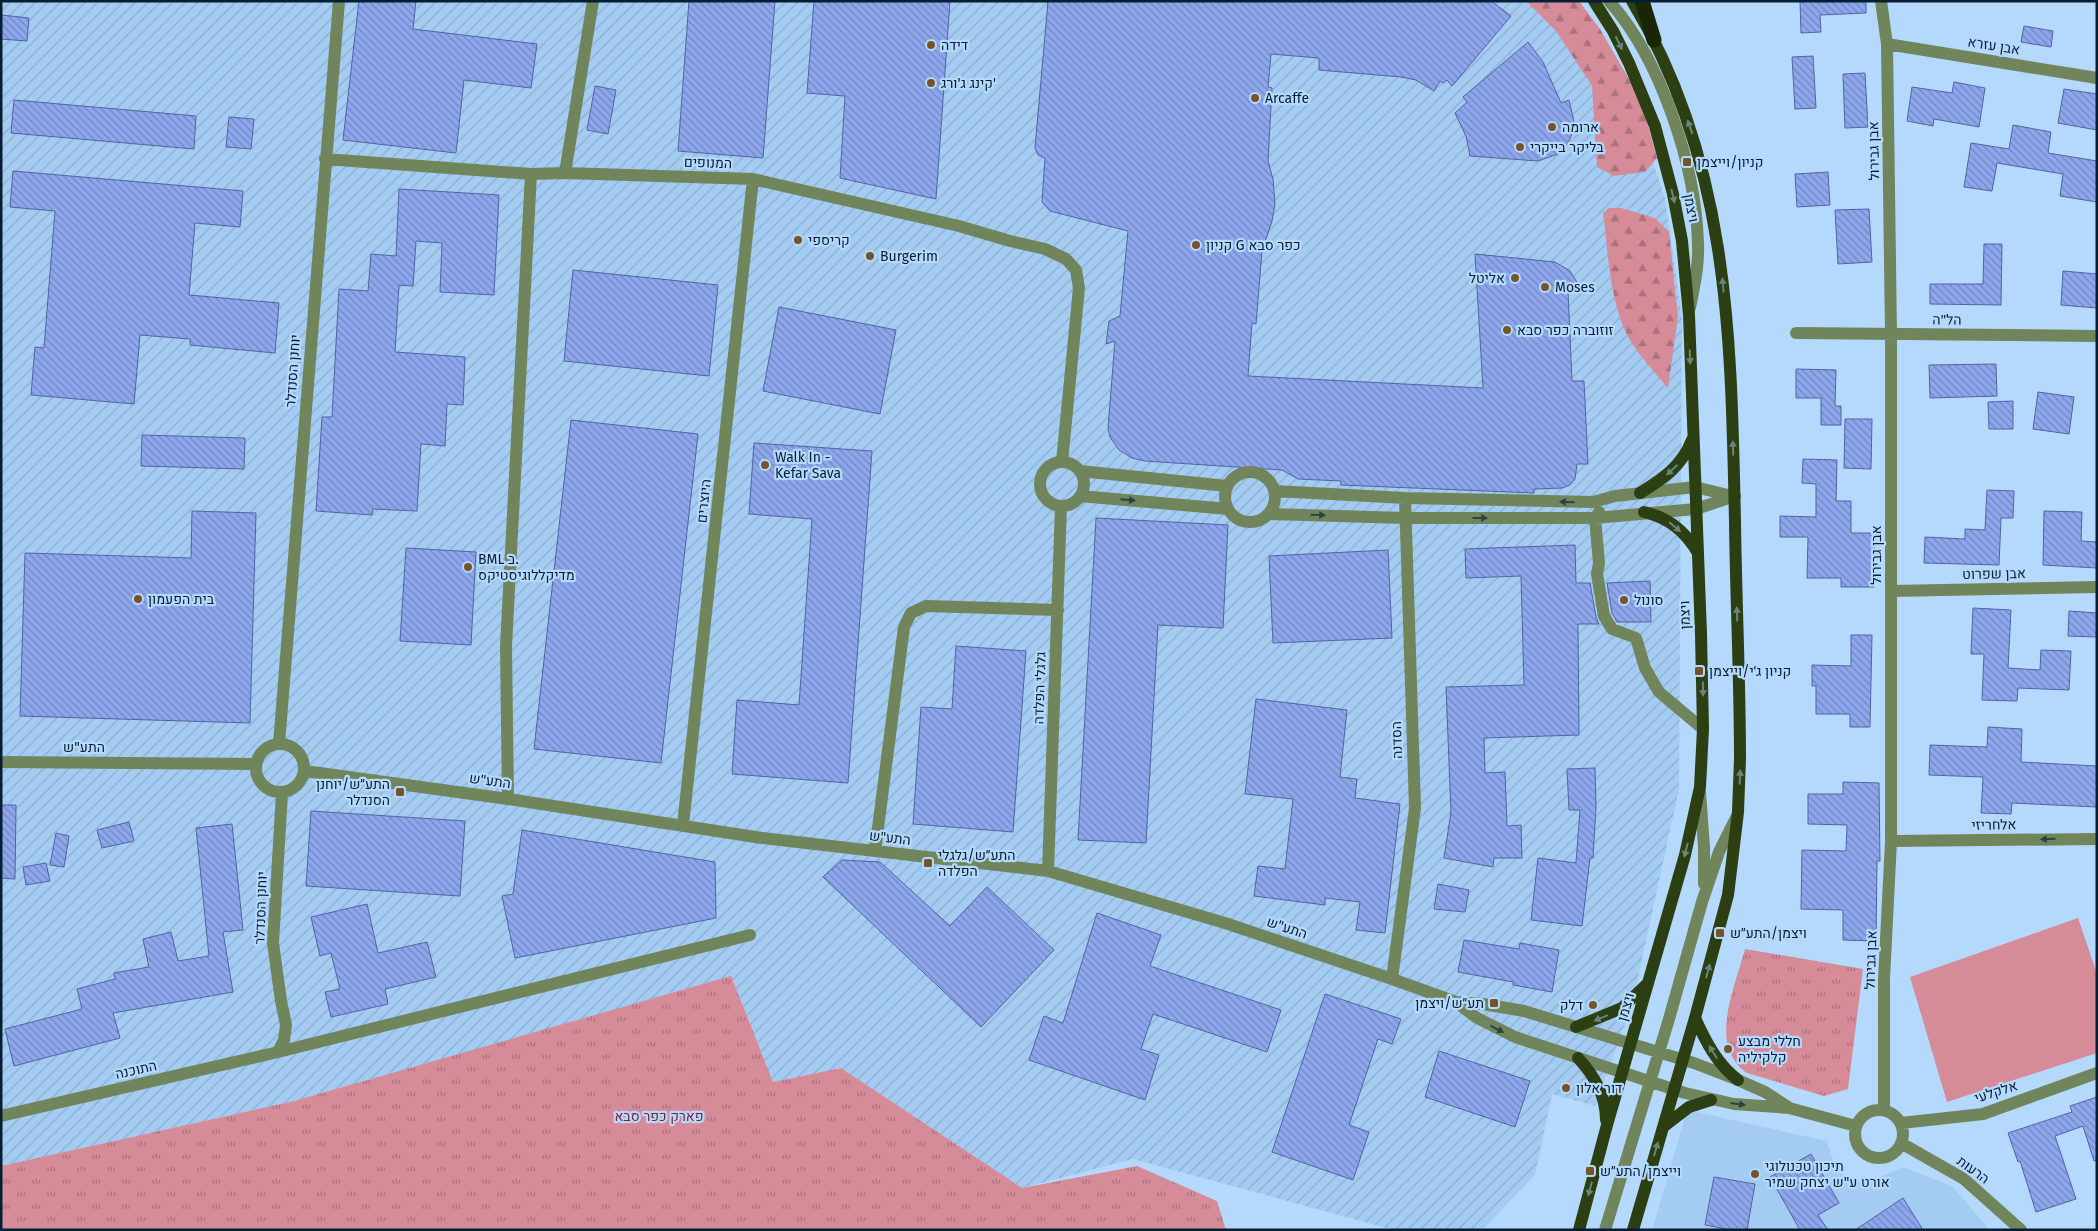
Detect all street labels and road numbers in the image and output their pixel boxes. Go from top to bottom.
street label: אבן עזרא [1966,33,2022,59]
street label: אבן גבירול [1865,121,1883,181]
street label: המנופים [684,154,732,172]
street label: ויצמן [1680,192,1702,224]
street label: הל"ה [1932,311,1962,329]
street label: יוחנן הסנדלר [282,334,304,408]
street label: היוצרים [693,478,715,524]
street label: אבן גבירול [1868,525,1885,585]
street label: אבן שפרוט [1962,565,2026,583]
street label: ויצמן [1676,600,1694,630]
street label: גלגלי הפלדה [1030,651,1050,725]
street label: הסדנה [1388,721,1406,759]
street label: התע"ש [63,739,105,756]
street label: התע"ש [468,770,512,792]
street label: אלחריזי [1971,816,2017,834]
street label: התע"ש [868,827,912,849]
street label: יוחנן הסנדלר [251,871,271,945]
street label: התע"ש [1264,913,1310,943]
street label: אבן גבירול [1861,930,1881,990]
street label: ויצמן [1614,991,1638,1023]
street label: התוכנה [114,1057,158,1083]
street label: אלקלעי [1972,1077,2020,1107]
street label: הרעות [1953,1153,1993,1187]

